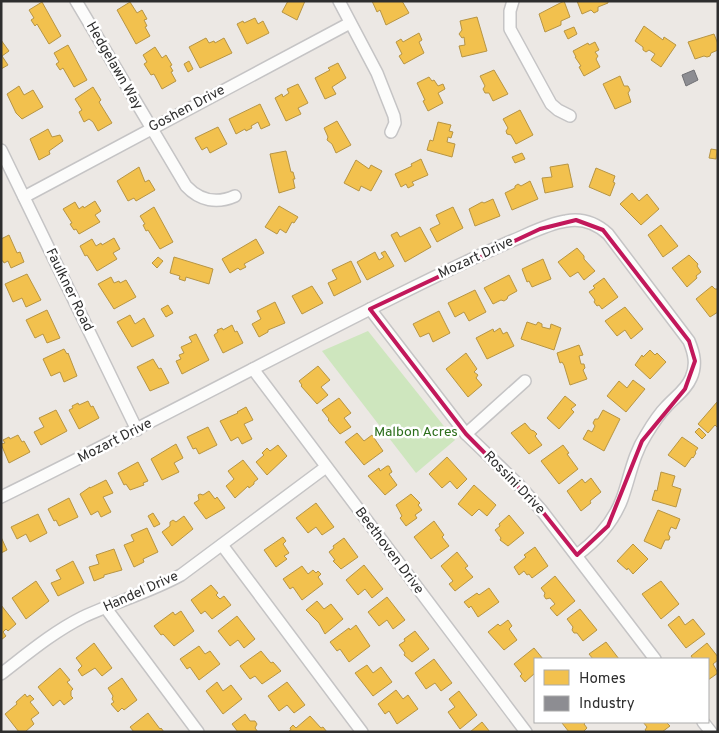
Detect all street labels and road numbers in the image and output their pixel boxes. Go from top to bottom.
street label: Hedgelawn Way [82,19,146,113]
street label: Goshen Drive [146,82,228,136]
street label: Mozart Drive [436,233,516,283]
street label: Faulkner Road [42,246,96,334]
street label: Mozart Drive [75,415,155,467]
street label: Rossini Drive [480,448,548,518]
street label: Beethoven Drive [351,504,427,598]
street label: Handel Drive [101,568,181,616]

